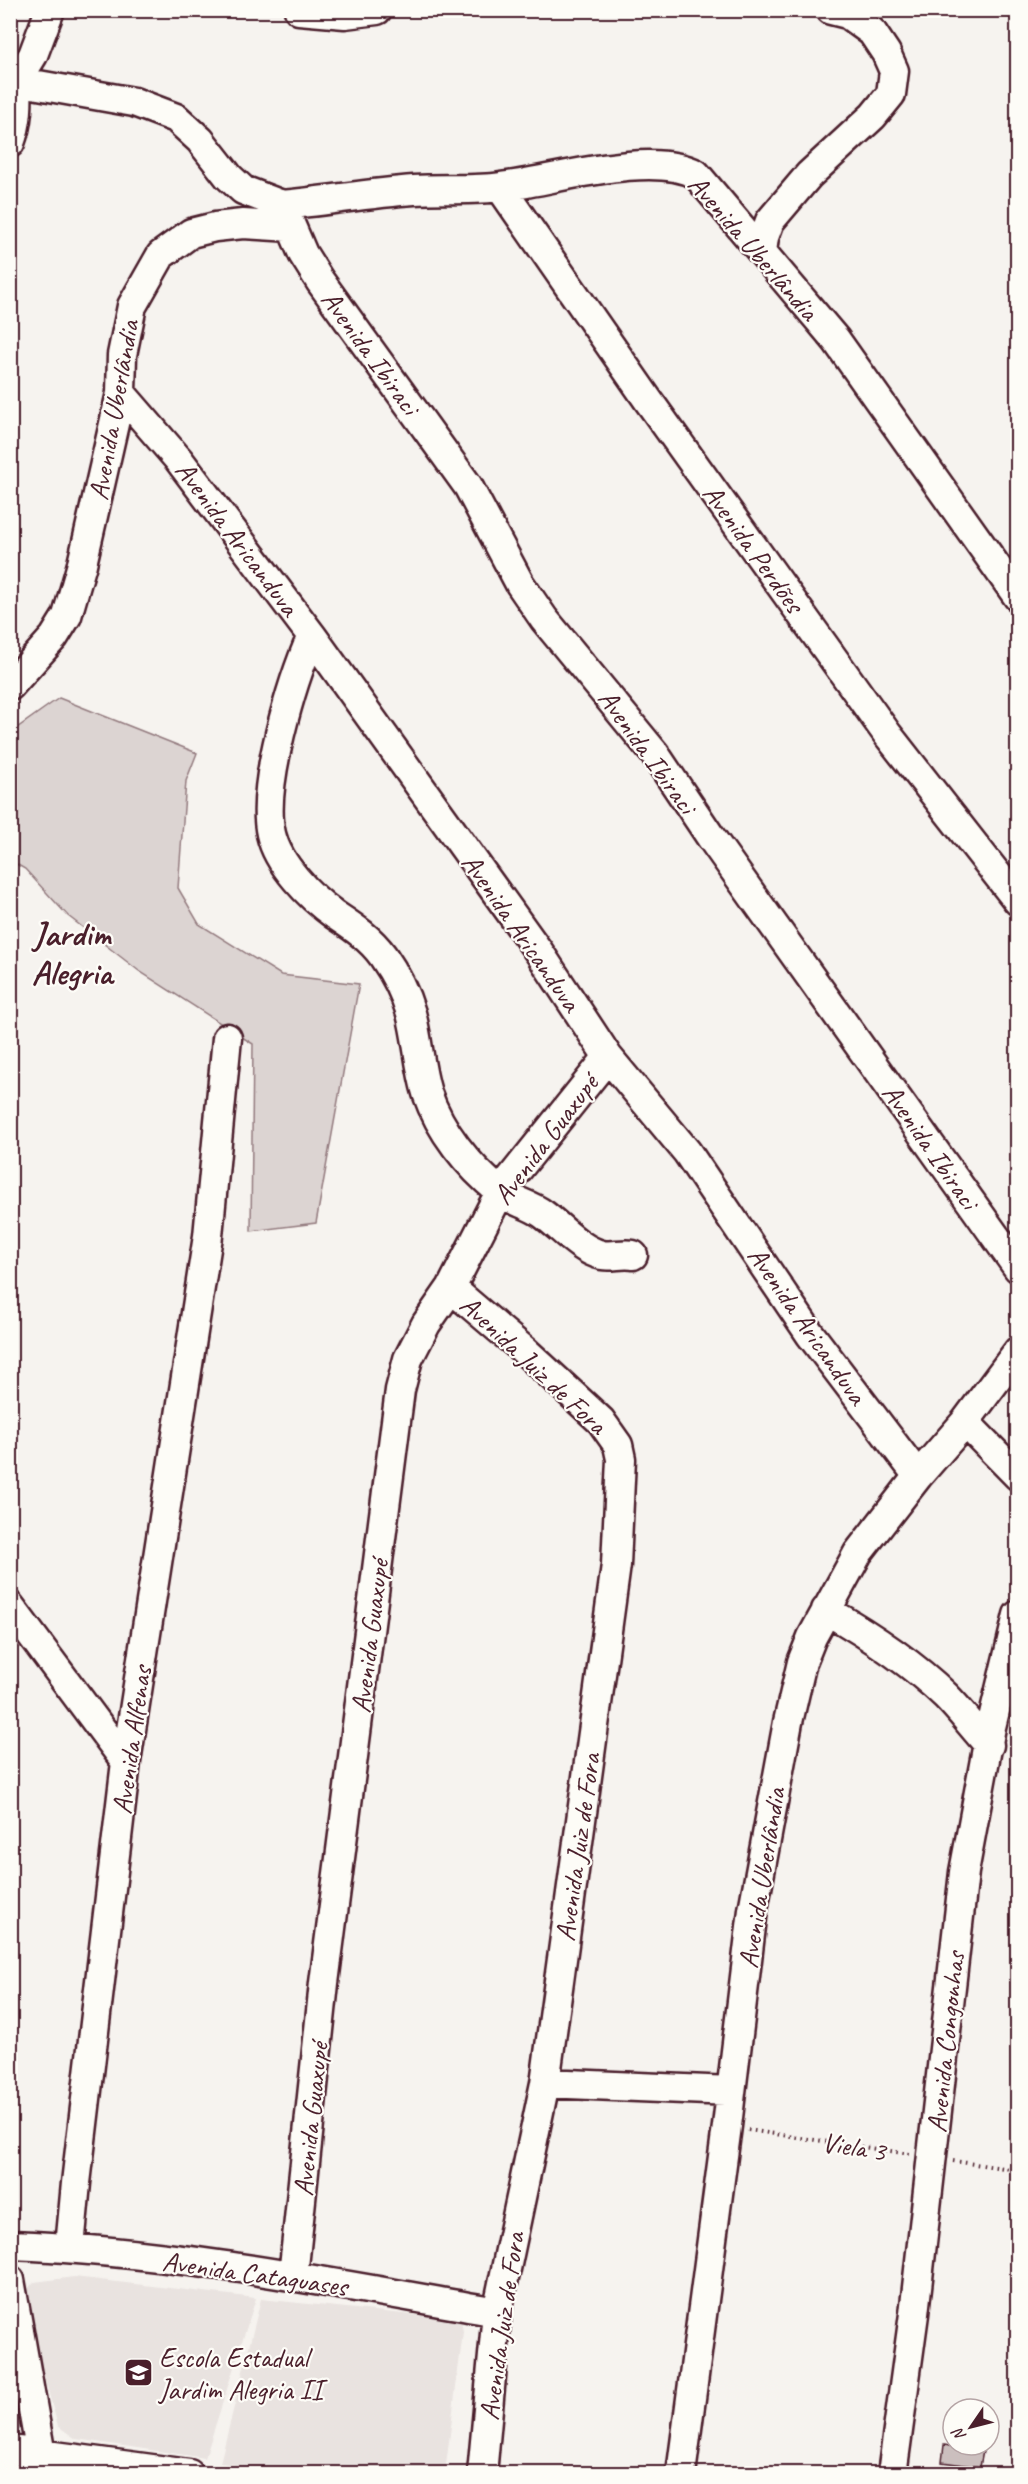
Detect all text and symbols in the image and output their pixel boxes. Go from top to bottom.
street label: Avenida Uberlândia [681,167,828,329]
street label: Avenida Ibiraci [314,283,430,424]
street label: Avenida Uberlândia [80,316,147,503]
street label: Avenida Aricanduva [168,454,308,624]
street label: Avenida Perdões [695,477,813,621]
street label: Avenida Ibiraci [591,682,707,823]
street label: Avenida Aricanduva [454,846,590,1020]
district label: Jardim Alegria [31,912,115,994]
street label: Avenida Guaxupé [485,1064,608,1211]
street label: Avenida Ibiraci [875,1077,989,1219]
street label: Avenida Aricanduva [740,1239,876,1413]
street label: Avenida Juiz de Fora [453,1287,616,1443]
street label: Avenida Guaxupé [343,1554,397,1715]
street label: Avenida Alfenas [104,1662,160,1816]
street label: Avenida Juiz de Fora [547,1749,608,1943]
street label: Avenida Uberlândia [730,1784,793,1971]
street label: Avenida Congonhas [919,1948,973,2134]
street label: Avenida Guaxupé [285,2037,336,2198]
street label: Viela 3 [820,2124,890,2169]
street label: Avenida Juiz de Fora [471,2228,532,2422]
street label: Avenida Cataguases [160,2243,352,2304]
place label: Escola Estadual Jardim Alegria II [157,2340,328,2407]
school or university icon: Escola Estadual Jardim Alegria II [122,2357,154,2389]
north arrow [941,2397,1001,2457]
text: N [947,2423,971,2445]

